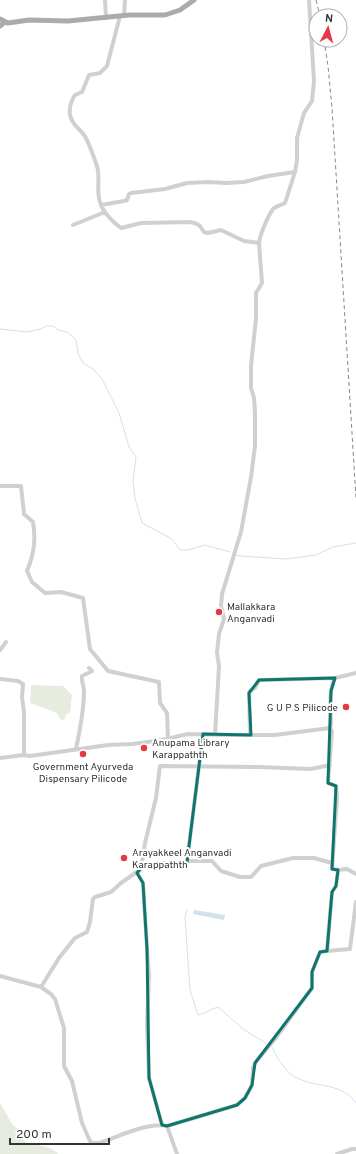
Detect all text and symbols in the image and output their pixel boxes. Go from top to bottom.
north arrow [308,8,348,48]
text: N [324,12,334,26]
place label: Mallakkara Anganvadi [227,601,275,626]
marker: Mallakkara Anganvadi [214,607,224,617]
place label: G U P S Pilicode [267,702,338,715]
marker: G U P S Pilicode [341,702,351,712]
place label: Anupama Library Karappathth [152,737,229,762]
marker: Anupama Library Karappathth [139,743,149,753]
marker: Government Ayurveda Dispensary Pilicode [78,749,88,759]
place label: Government Ayurveda Dispensary Pilicode [33,761,133,786]
place label: Arayakkeel Anganvadi Karappathth [132,847,232,872]
marker: Arayakkeel Anganvadi Karappathth [119,853,129,863]
scale bar [10,1120,109,1146]
text: 200 m [16,1127,52,1143]

